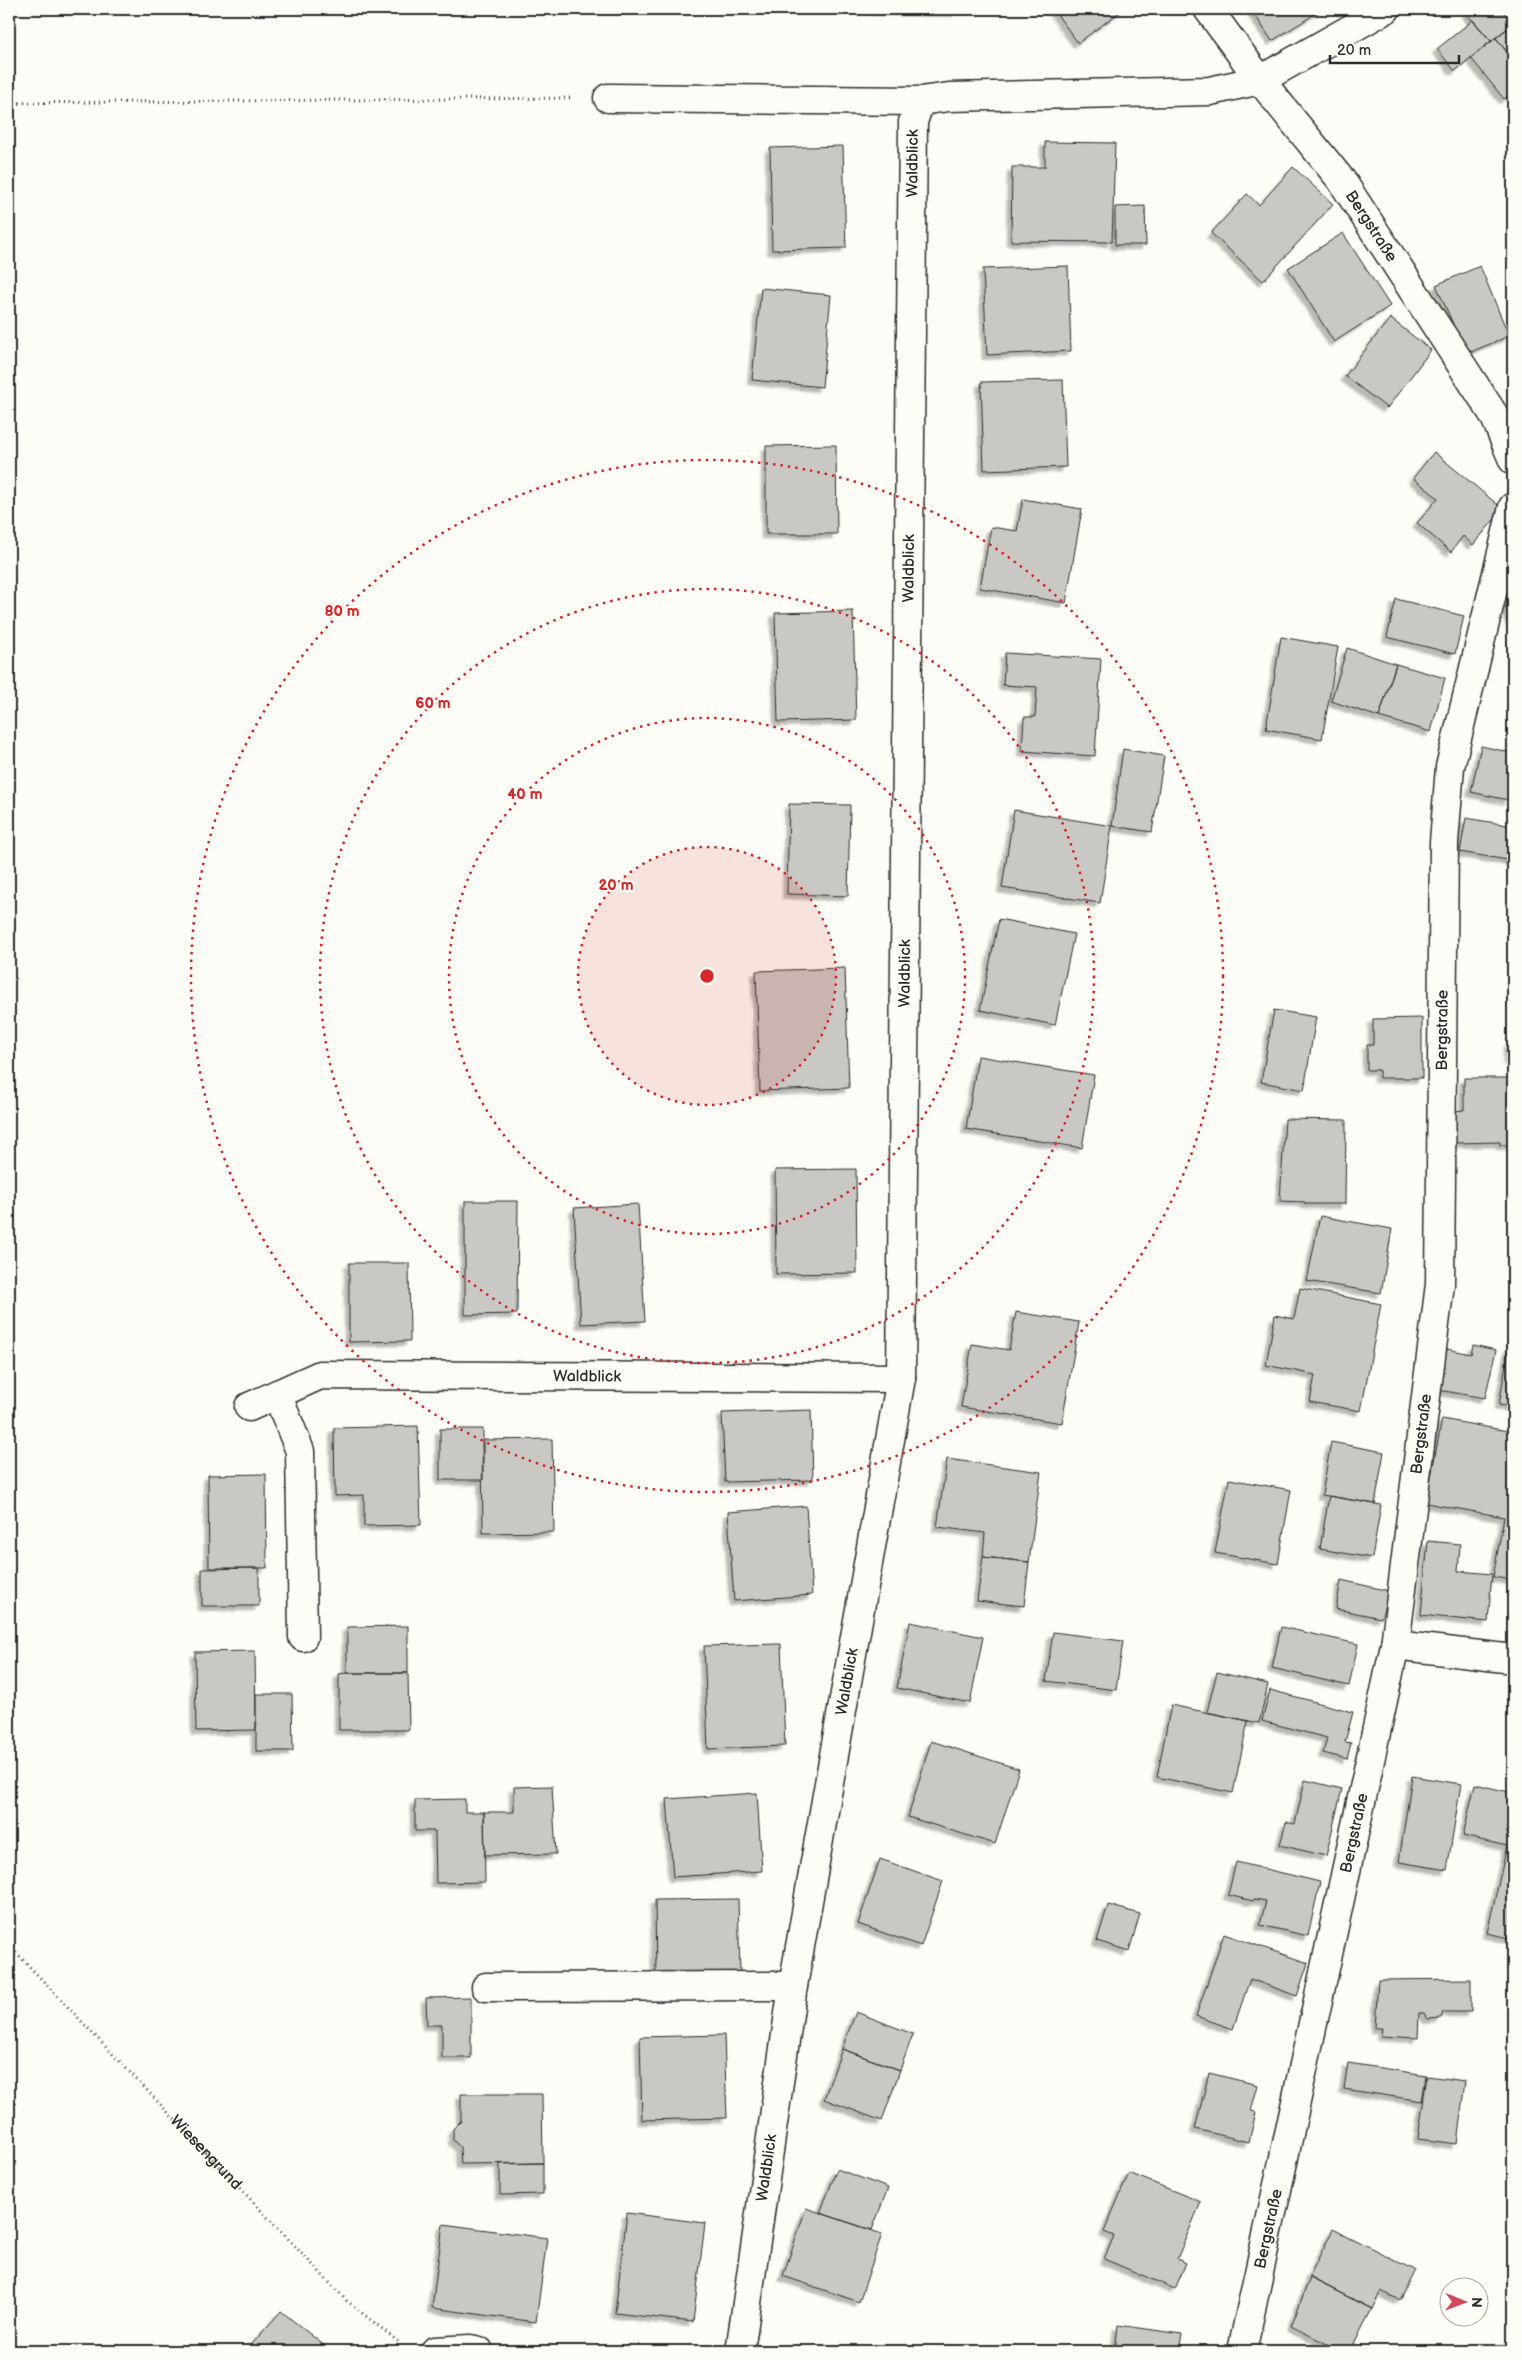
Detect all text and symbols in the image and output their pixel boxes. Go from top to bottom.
scale bar [1330,32,1458,64]
text: 20 m [1337,41,1371,60]
street label: Waldblick [903,129,922,198]
street label: Bergstraße [1341,187,1402,266]
street label: Waldblick [899,534,919,603]
text: 80 m [324,602,360,621]
text: 60 m [415,694,451,713]
text: 40 m [507,785,543,804]
text: 20 m [599,876,634,895]
street label: Waldblick [895,939,915,1008]
centre of rings [698,967,716,985]
street label: Bergstraße [1432,989,1452,1071]
street label: Waldblick [553,1367,621,1386]
street label: Bergstraße [1407,1392,1436,1475]
street label: Waldblick [832,1646,862,1717]
street label: Bergstraße [1336,1791,1372,1875]
street label: Wiesengrund [166,2111,246,2194]
street label: Waldblick [752,2133,781,2203]
street label: Bergstraße [1251,2187,1286,2270]
north arrow [1440,2278,1490,2328]
text: N [1468,2297,1485,2308]

